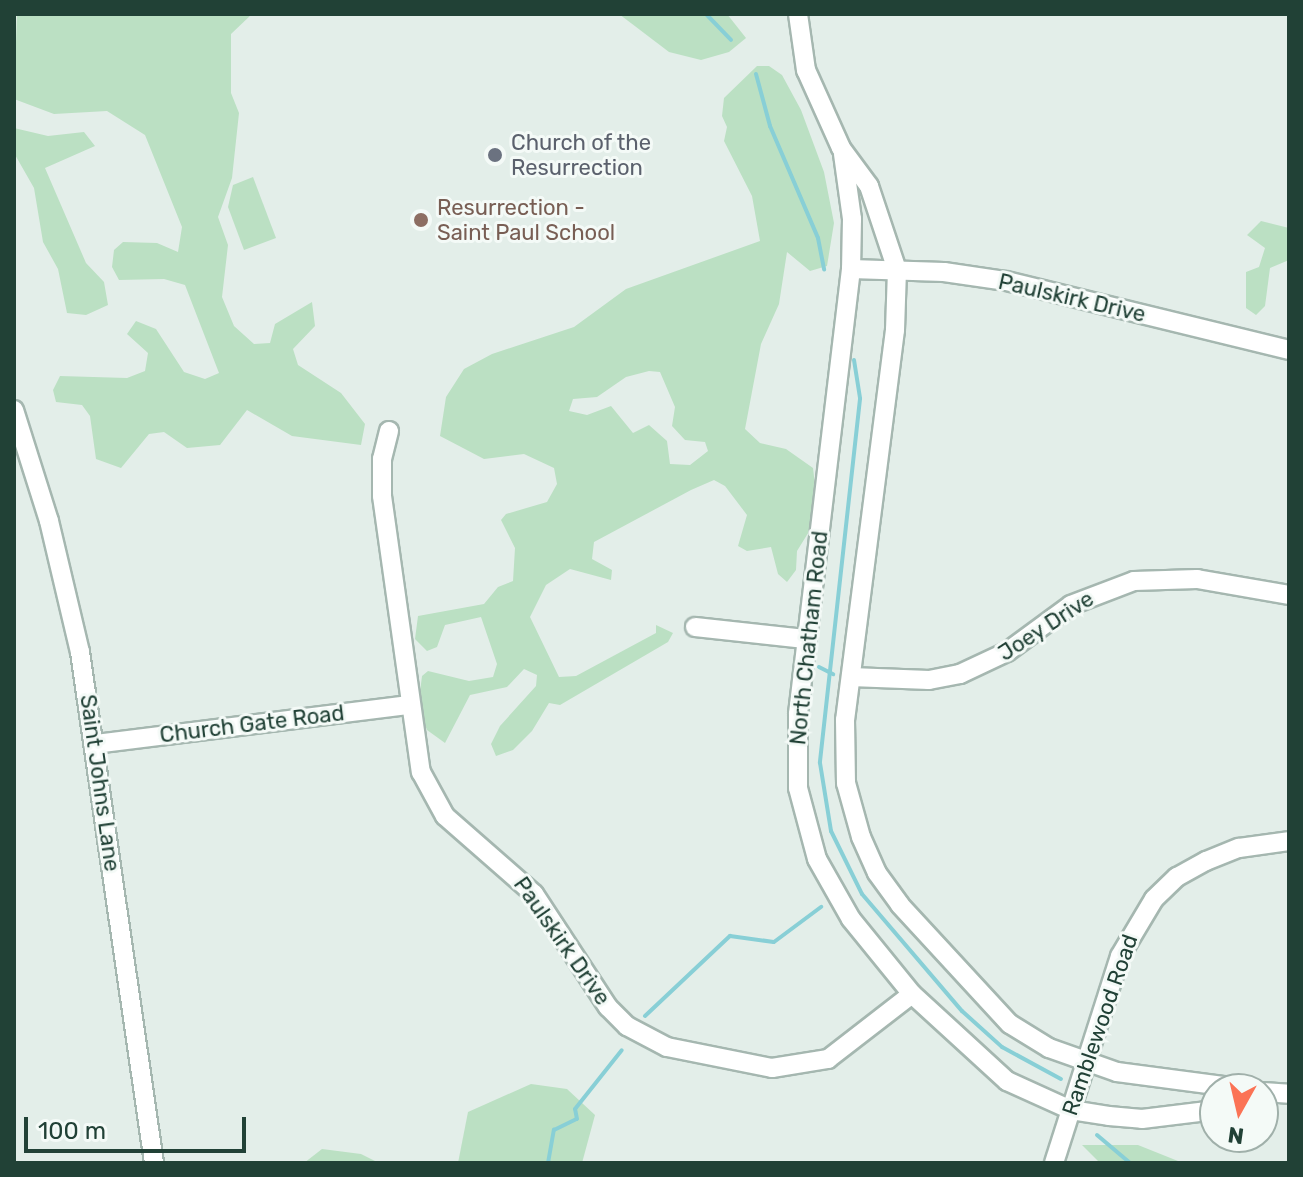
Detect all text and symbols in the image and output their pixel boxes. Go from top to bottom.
place label: Church of the Resurrection [511,129,652,180]
marker: Church of the Resurrection [486,146,504,164]
place label: Resurrection - Saint Paul School [437,194,615,246]
marker: Resurrection - Saint Paul School [412,211,430,229]
street label: Paulskirk Drive [996,268,1148,328]
street label: North Chatham Road [785,530,833,746]
street label: Joey Drive [993,585,1099,667]
street label: Saint Johns Lane [75,693,125,873]
street label: Church Gate Road [158,700,346,748]
street label: Paulskirk Drive [508,872,616,1010]
street label: Ramblewood Road [1057,931,1143,1119]
north arrow [1199,1073,1279,1153]
scale bar [28,1101,250,1151]
text: 100 m [38,1117,106,1145]
text: N [1226,1121,1246,1150]

